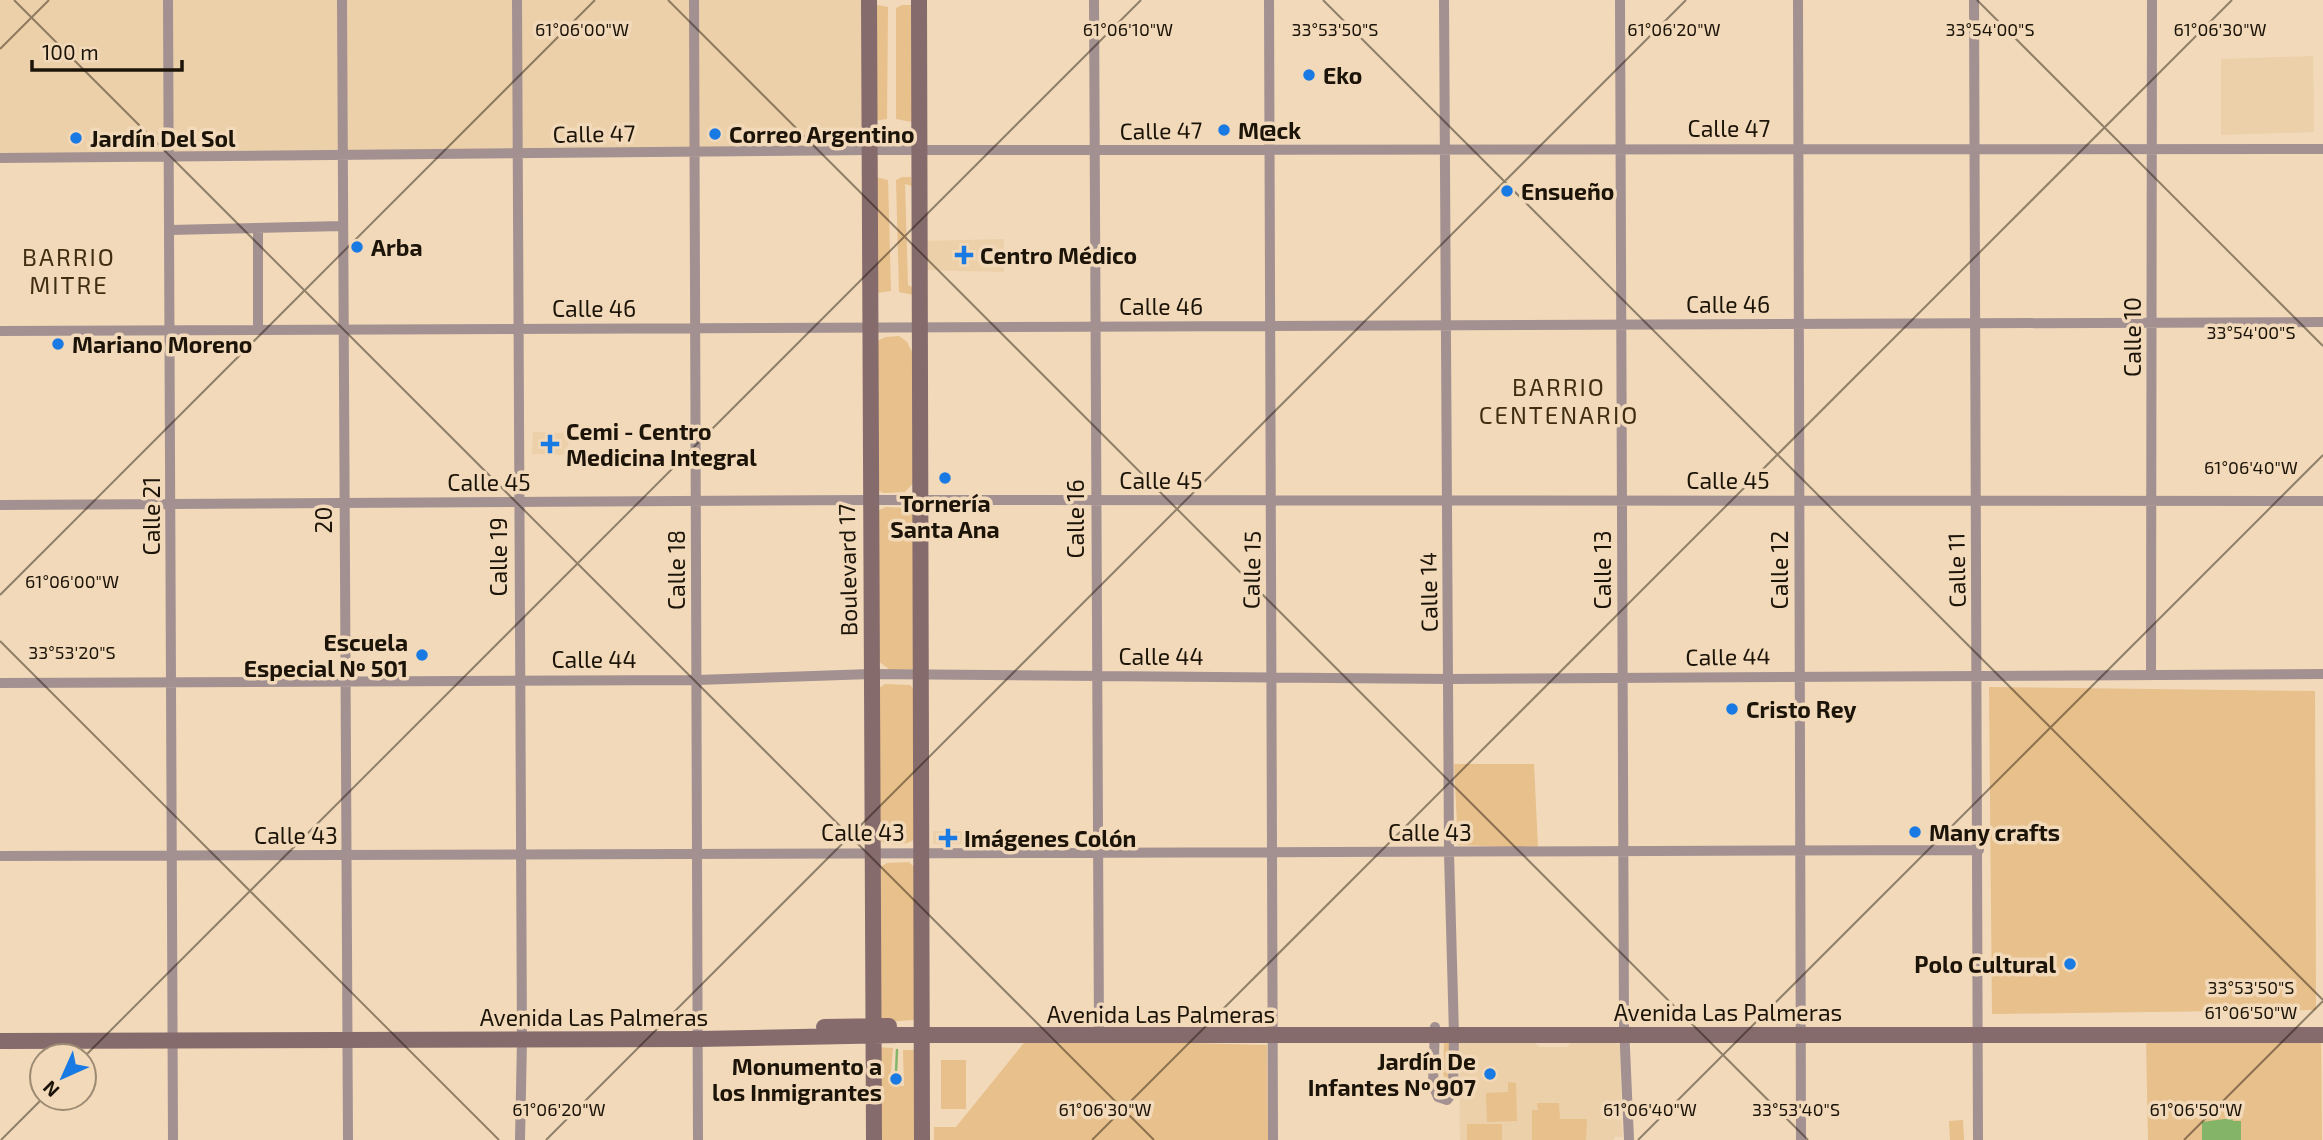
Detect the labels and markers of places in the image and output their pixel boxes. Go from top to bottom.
place label: Eko [1323,61,1362,89]
marker: Eko [1301,67,1317,83]
place label: M@ck [1238,116,1301,144]
place label: Correo Argentino [729,120,915,148]
marker: M@ck [1216,122,1232,138]
place label: Jardín Del Sol [90,124,236,152]
marker: Correo Argentino [707,126,723,142]
marker: Jardín Del Sol [68,130,84,146]
place label: Ensueño [1521,177,1614,205]
marker: Ensueño [1499,183,1515,199]
place label: Arba [371,233,423,261]
marker: Arba [349,239,365,255]
place label: Centro Médico [980,241,1137,269]
marker: Centro Médico [954,245,974,265]
place label: Mariano Moreno [72,330,252,358]
marker: Mariano Moreno [50,336,66,352]
place label: Cemi - Centro Medicina Integral [566,417,757,471]
marker: Cemi - Centro Medicina Integral [540,434,560,454]
marker: Tornería Santa Ana [937,470,953,486]
place label: Tornería Santa Ana [890,489,1000,543]
place label: Escuela Especial Nº 501 [244,628,408,682]
marker: Escuela Especial Nº 501 [414,647,430,663]
place label: Cristo Rey [1746,695,1857,723]
marker: Cristo Rey [1724,701,1740,717]
place label: Many crafts [1929,818,2060,846]
place label: Imágenes Colón [964,824,1136,852]
marker: Many crafts [1907,824,1923,840]
marker: Imágenes Colón [938,828,958,848]
place label: Polo Cultural [1914,950,2056,978]
marker: Polo Cultural [2062,956,2078,972]
place label: Jardín De Infantes Nº 907 [1308,1047,1476,1101]
place label: Monumento a los Inmigrantes [712,1052,882,1106]
marker: Jardín De Infantes Nº 907 [1482,1066,1498,1082]
marker: Monumento a los Inmigrantes [888,1071,904,1087]

